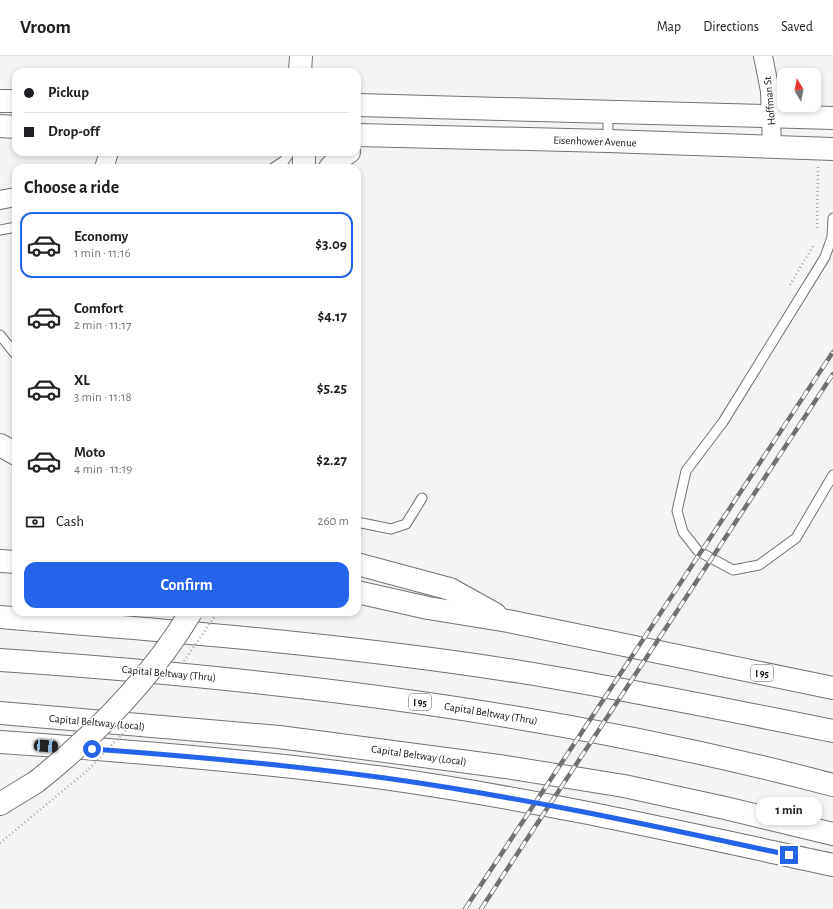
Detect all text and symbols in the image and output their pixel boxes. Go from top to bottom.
text: Vroom [20,18,71,37]
text: Map [657,20,681,34]
text: Directions [703,20,759,34]
text: Saved [781,20,813,34]
north arrow [777,68,821,112]
map controls [777,68,821,112]
street label: Hoffman St [762,76,777,126]
text: Pickup [48,85,89,100]
text: Drop-off [48,124,100,139]
street label: Eisenhower Avenue [553,135,637,148]
text: Choose a ride [24,179,119,197]
icon: car [26,227,62,263]
text: Economy [74,229,128,244]
text: $3.09 [315,237,347,252]
text: 1 min · 11:16 [74,247,131,260]
icon: car [26,299,62,335]
text: Comfort [74,301,123,316]
text: $4.17 [317,309,347,324]
text: 2 min · 11:17 [74,319,131,332]
icon: car [26,371,62,407]
text: XL [74,373,90,388]
text: $5.25 [317,381,347,396]
text: 3 min · 11:18 [74,391,132,404]
icon: car [26,443,62,479]
text: Moto [74,445,106,460]
text: $2.27 [316,453,347,468]
text: 4 min · 11:19 [74,463,132,476]
icon: cash [24,511,46,533]
text: Cash [56,514,84,529]
text: 260 m [318,515,349,528]
button: Confirm [24,562,349,608]
street label: Capital Beltway (Thru) [121,664,217,683]
road number: I 95 [751,665,773,681]
road number: I 95 [409,694,431,710]
street label: Capital Beltway (Thru) [443,701,538,726]
street label: Capital Beltway (Local) [49,713,145,732]
car [34,739,58,753]
route start [83,740,101,758]
street label: Capital Beltway (Local) [371,743,467,768]
callout: 1 min [756,797,822,825]
text: 1 min [775,804,803,817]
route end [780,846,798,864]

